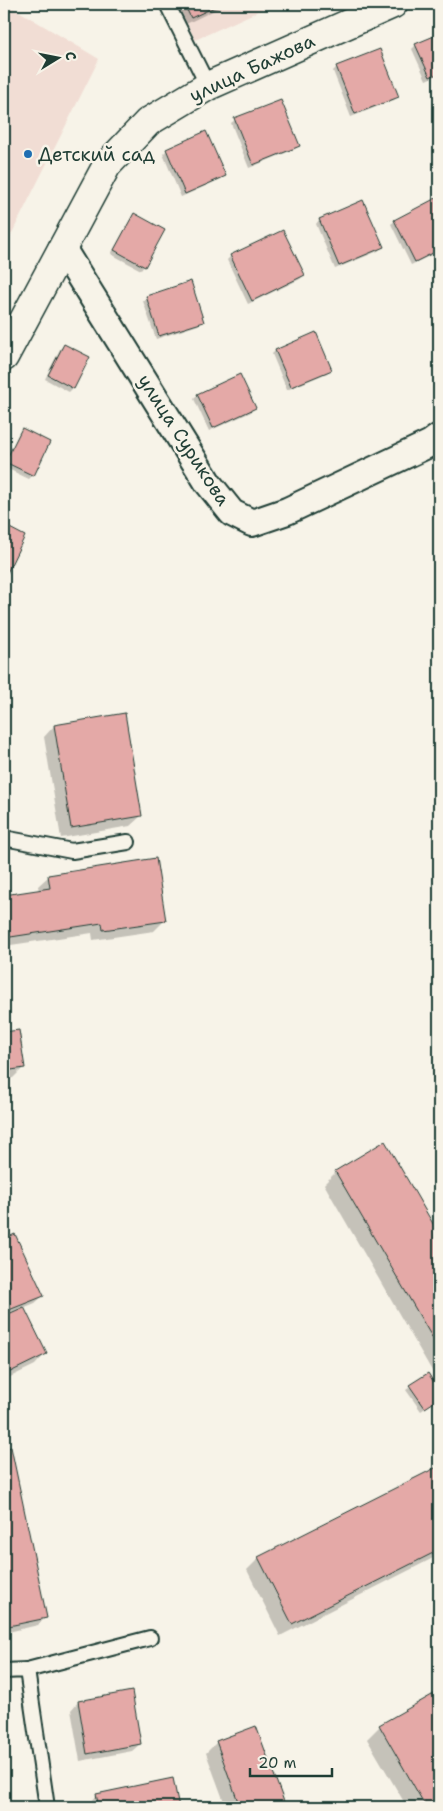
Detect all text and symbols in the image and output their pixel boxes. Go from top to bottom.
street label: улица Бажова [185,28,319,108]
north arrow [32,32,82,82]
text: С [61,50,80,62]
place label: Детский сад [38,142,155,167]
marker: Детский сад [22,148,34,160]
street label: улица Сурикова [132,370,236,511]
scale bar [250,1746,333,1778]
text: 20 m [258,1753,297,1773]

